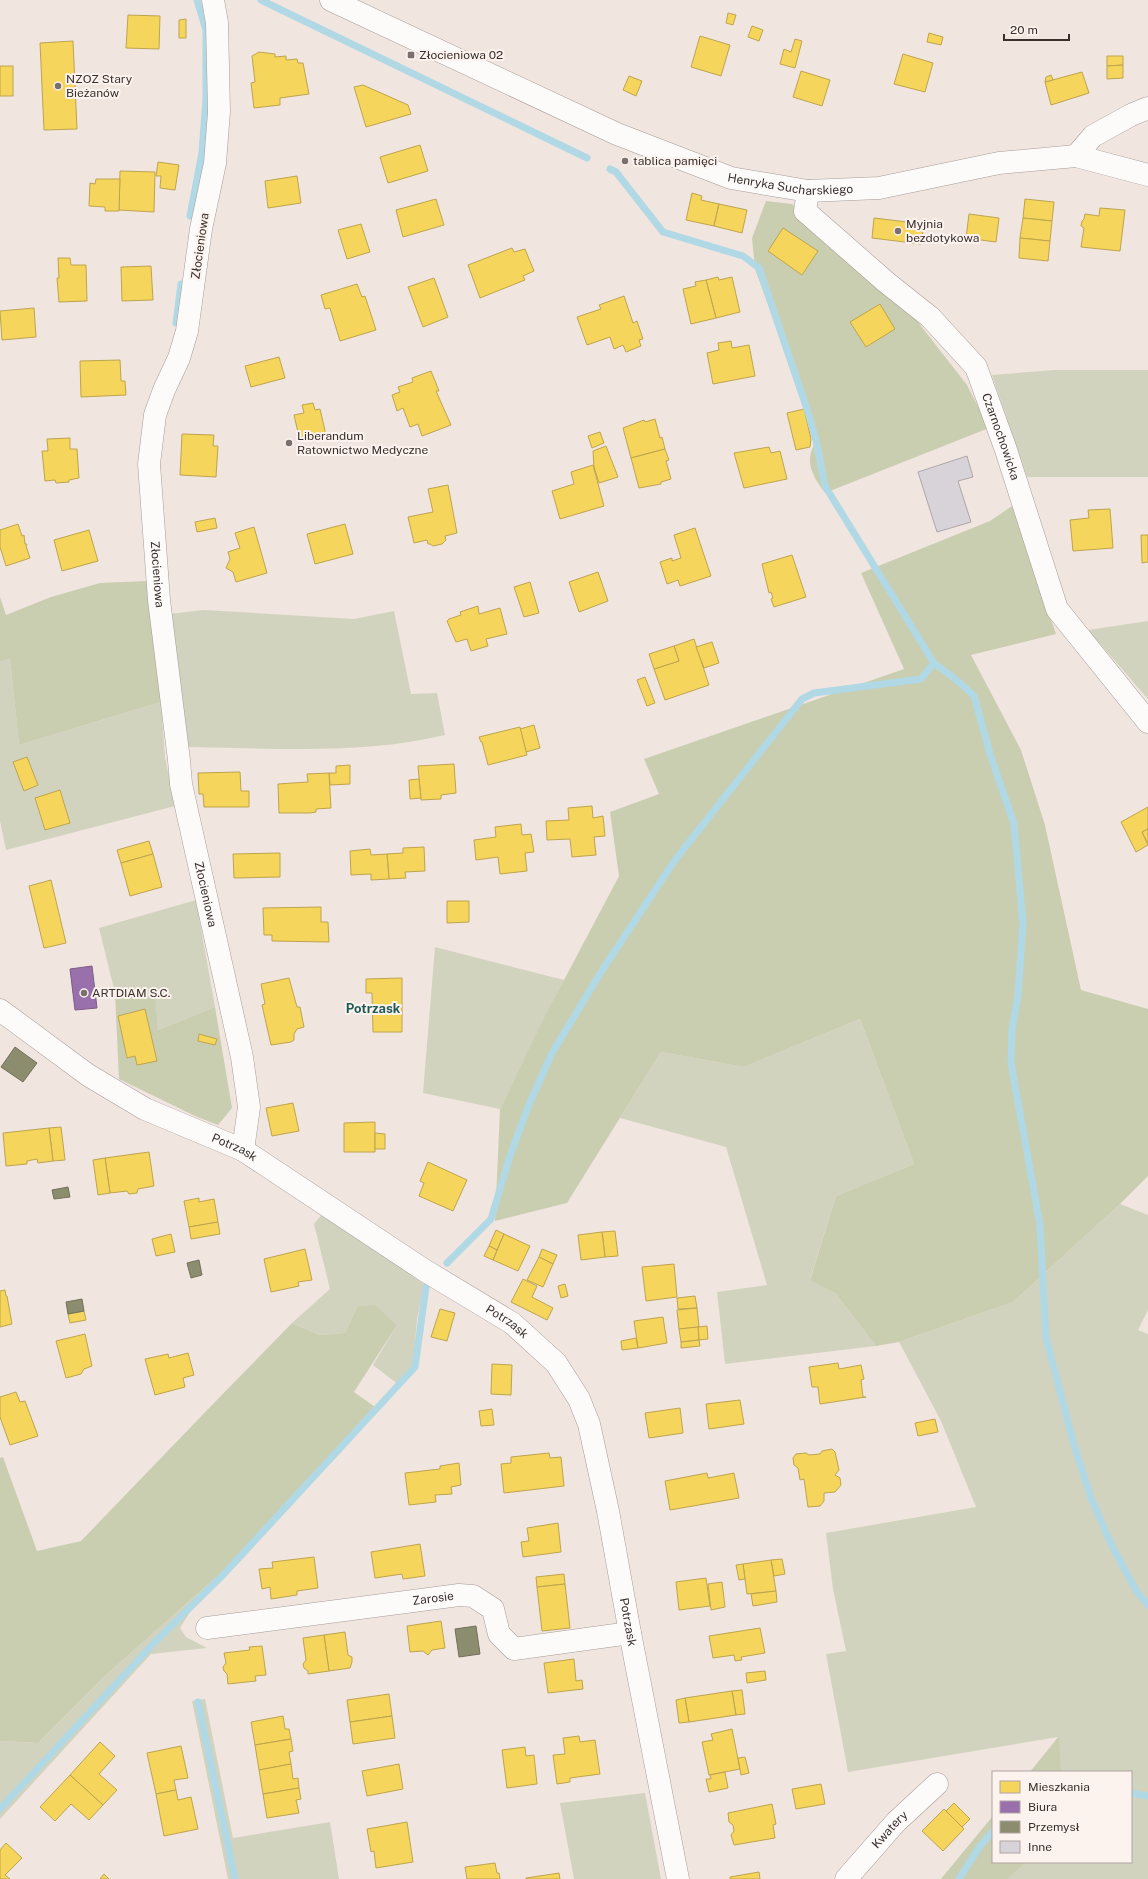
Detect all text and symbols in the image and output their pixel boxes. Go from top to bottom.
scale bar [1004,16,1069,42]
text: 20 m [1010,23,1038,37]
place label: Złocieniowa 02 [419,48,503,62]
marker: Złocieniowa 02 [406,50,416,60]
place label: NZOZ Stary Bieżanów [66,72,133,100]
marker: NZOZ Stary Bieżanów [53,81,63,91]
place label: tablica pamięci [633,154,717,168]
marker: tablica pamięci [620,156,630,166]
street label: Henryka Sucharskiego [727,171,854,198]
street label: Złocieniowa [188,212,212,280]
place label: Myjnia bezdotykowa [906,217,979,245]
marker: Myjnia bezdotykowa [893,226,903,236]
street label: Czarnochowicka [979,391,1022,482]
place label: Liberandum Ratownictwo Medyczne [297,429,428,457]
marker: Liberandum Ratownictwo Medyczne [284,438,294,448]
street label: Złocieniowa [148,540,167,609]
street label: Złocieniowa [191,860,220,928]
place label: ARTDIAM S.C. [92,986,170,1000]
marker: ARTDIAM S.C. [79,988,89,998]
district label: Potrzask [346,1001,401,1016]
street label: Potrzask [210,1131,260,1164]
street label: Potrzask [483,1302,531,1341]
street label: Zarosie [412,1589,455,1608]
street label: Potrzask [617,1597,639,1648]
legend [992,1771,1132,1863]
text: Mieszkania [1028,1780,1090,1794]
text: Biura [1028,1800,1057,1814]
street label: Kwatery [869,1808,911,1851]
text: Przemysł [1028,1820,1080,1834]
text: Inne [1028,1840,1052,1854]

